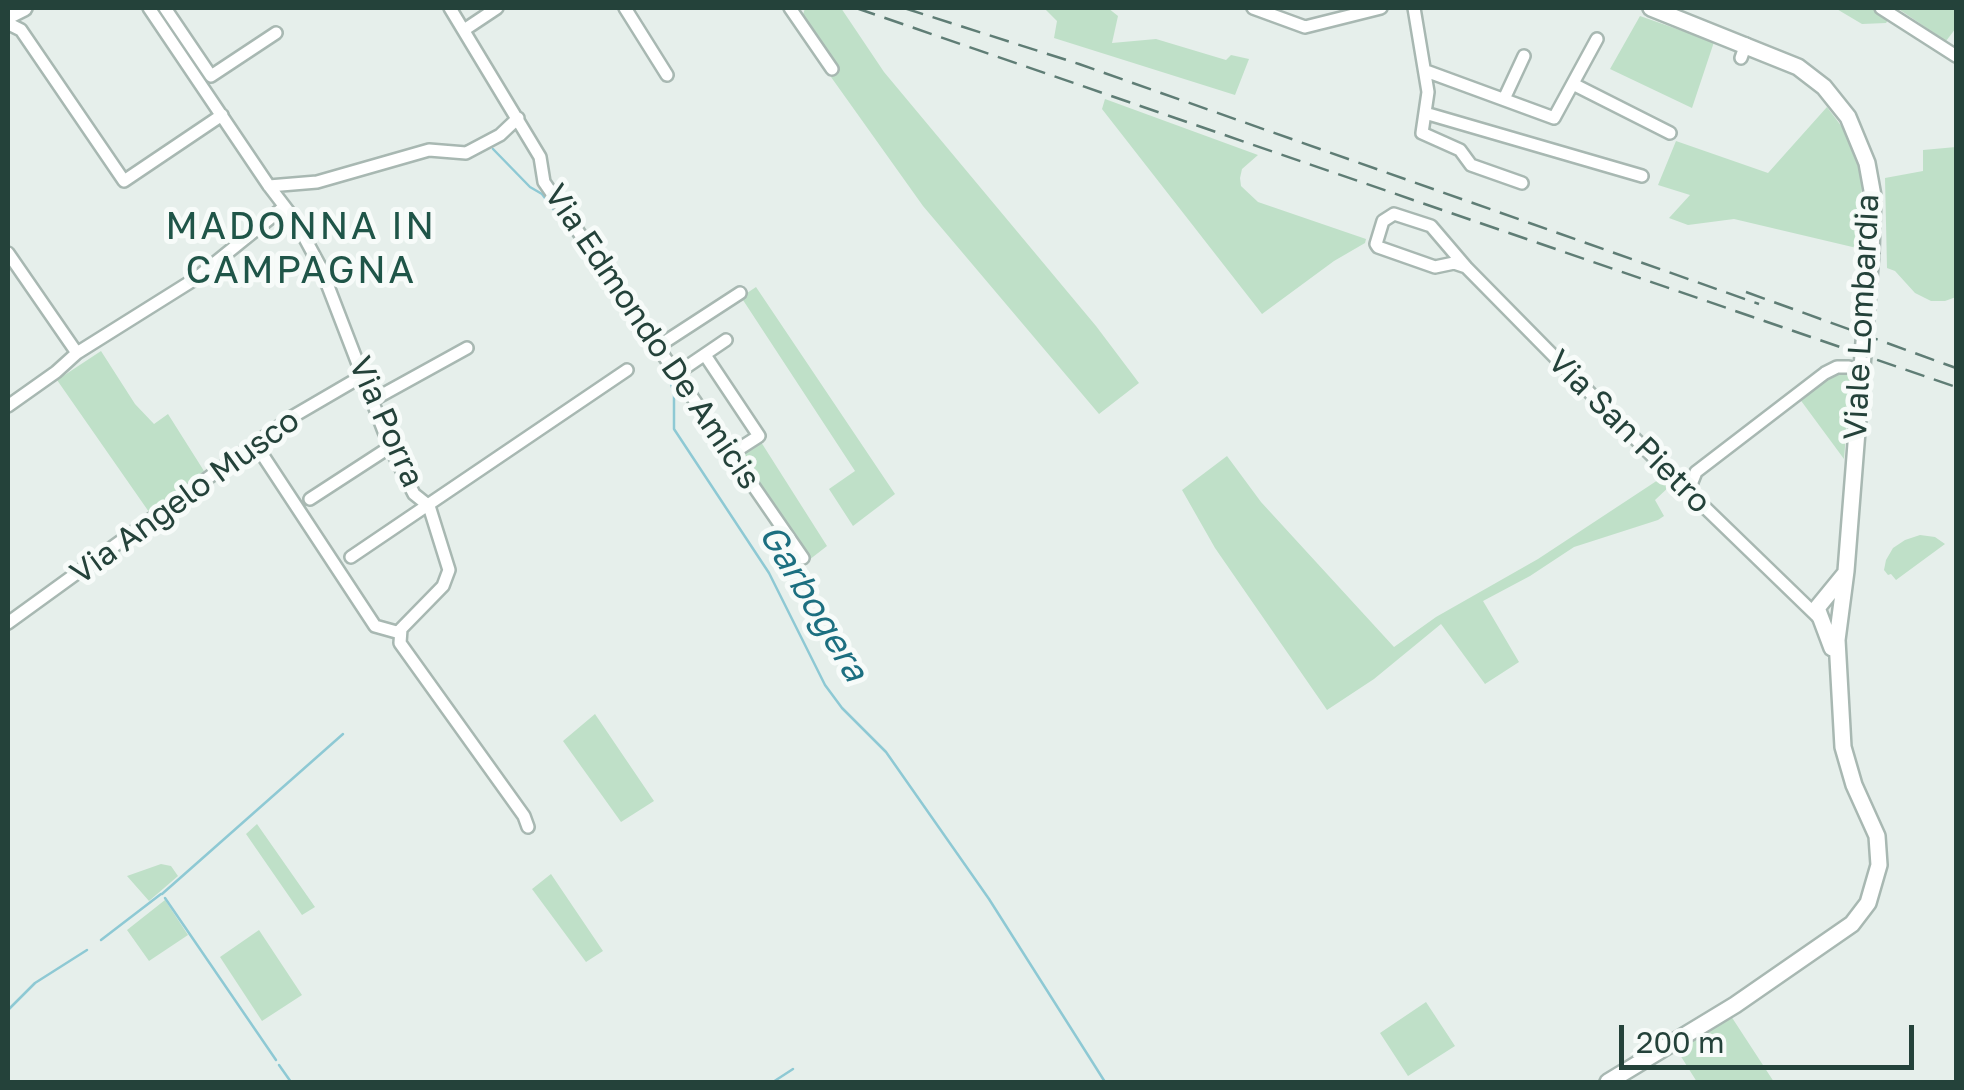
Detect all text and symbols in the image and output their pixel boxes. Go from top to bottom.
street label: Via Edmondo De Amicis [536,177,768,497]
street label: Viale Lombardia [1836,193,1888,441]
district label: MADONNA IN CAMPAGNA [165,204,437,294]
street label: Via San Pietro [1540,343,1718,521]
street label: Via Porra [340,351,432,493]
street label: Via Angelo Musco [63,401,307,593]
water label: Garbogera [750,517,876,689]
scale bar [1624,1005,1919,1067]
text: 200 m [1636,1024,1725,1060]

